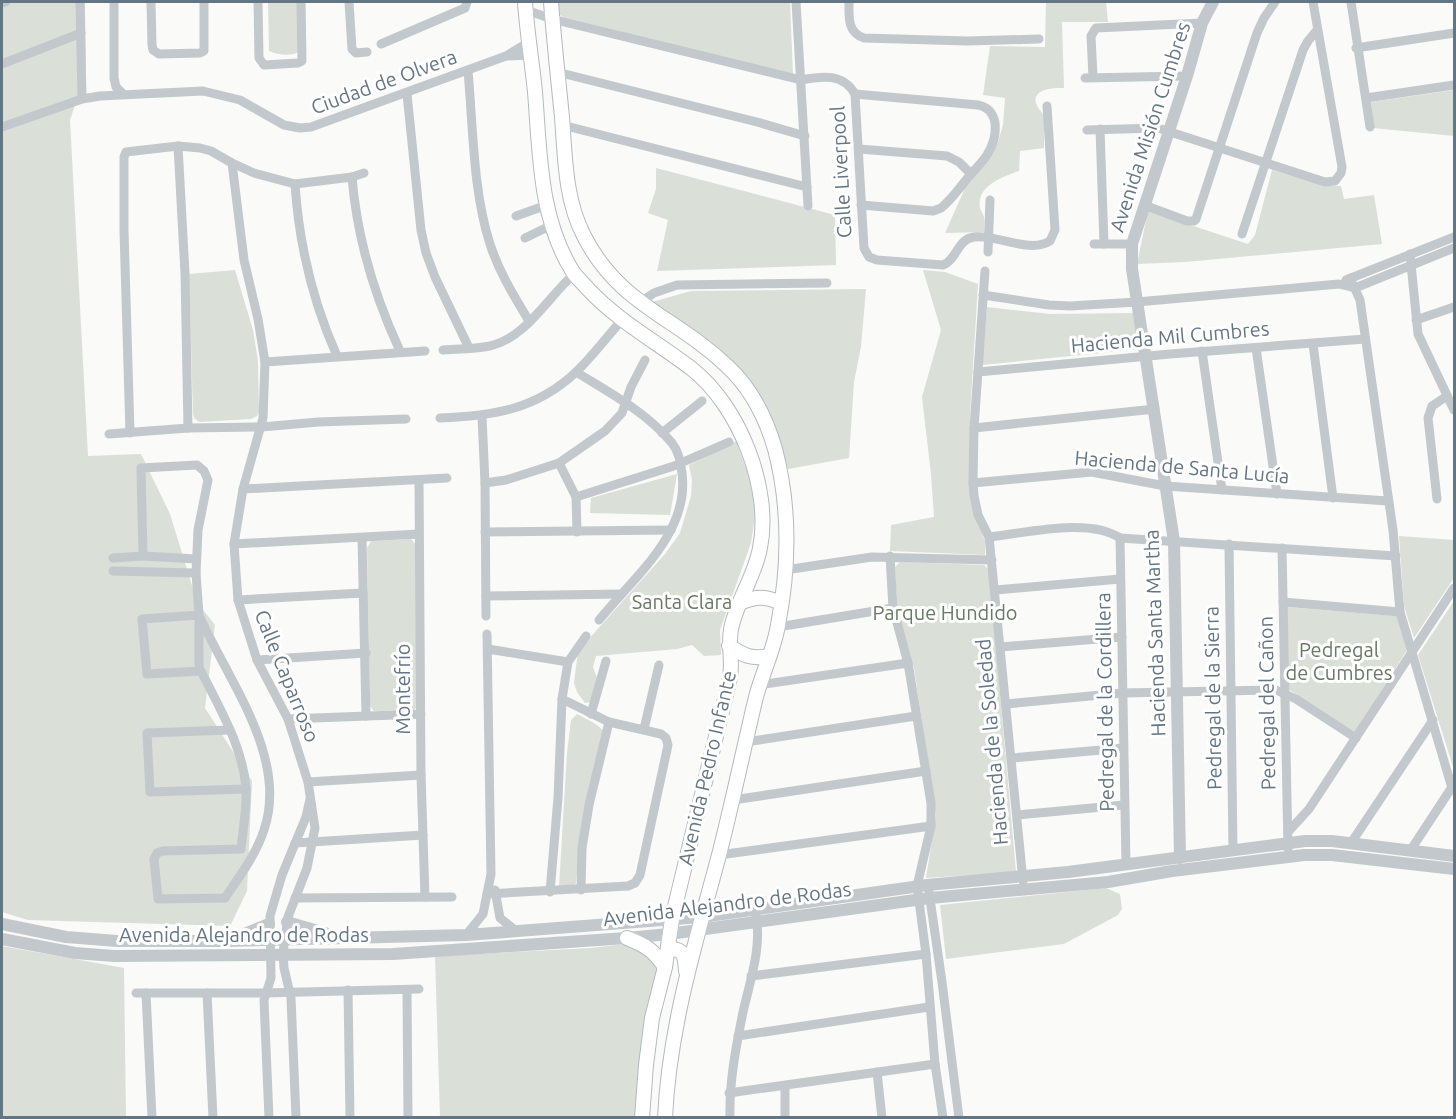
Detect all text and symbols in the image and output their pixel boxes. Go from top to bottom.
street label: Avenida Misión Cumbres [1105,19,1194,235]
street label: Ciudad de Olvera [308,44,460,119]
street label: Calle Liverpool [826,105,855,239]
street label: Hacienda Mil Cumbres [1070,316,1270,357]
street label: Hacienda de Santa Lucía [1074,446,1290,487]
street label: Hacienda Santa Martha [1139,529,1170,737]
park label: Santa Clara [632,590,732,613]
street label: Pedregal de la Cordillera [1091,592,1118,812]
park label: Parque Hundido [872,601,1018,624]
street label: Calle Caparroso [250,606,324,745]
street label: Pedregal de la Sierra [1199,606,1226,790]
street label: Pedregal del Cañon [1253,616,1280,790]
street label: Hacienda de la Soledad [971,638,1012,846]
park label: Pedregal de Cumbres [1285,638,1393,684]
street label: Montefrío [391,643,414,735]
street label: Avenida Pedro Infante [673,668,740,868]
street label: Avenida Alejandro de Rodas [602,877,852,930]
street label: Avenida Alejandro de Rodas [119,923,369,946]

